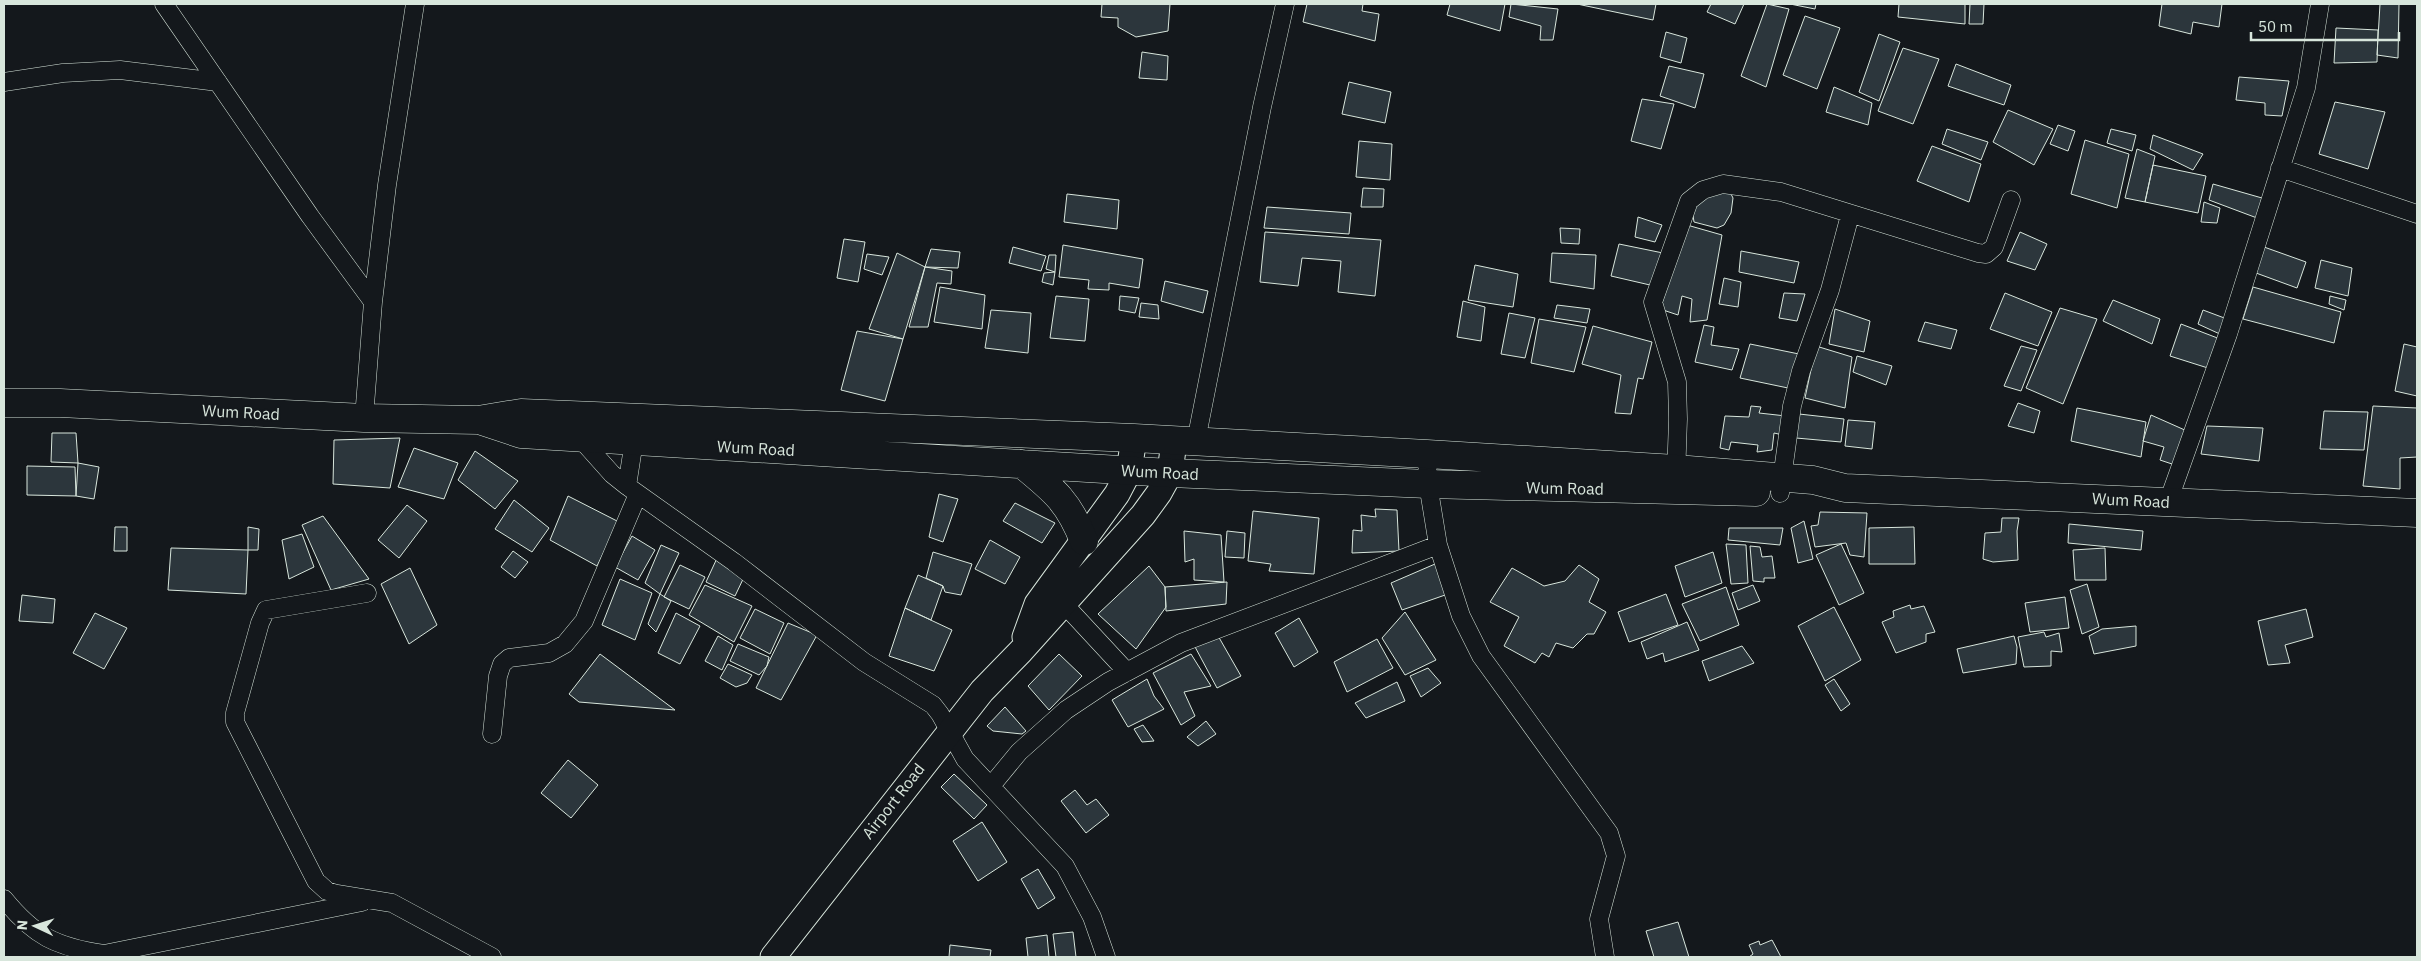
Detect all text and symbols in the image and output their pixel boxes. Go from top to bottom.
scale bar [2251,10,2398,42]
text: 50 m [2258,17,2293,36]
street label: Wum Road [202,400,280,424]
street label: Wum Road [717,436,795,460]
street label: Wum Road [1121,460,1199,484]
street label: Wum Road [1526,477,1604,499]
street label: Wum Road [2092,488,2170,512]
street label: Airport Road [857,759,929,843]
north arrow [10,901,60,951]
text: N [13,919,31,931]

